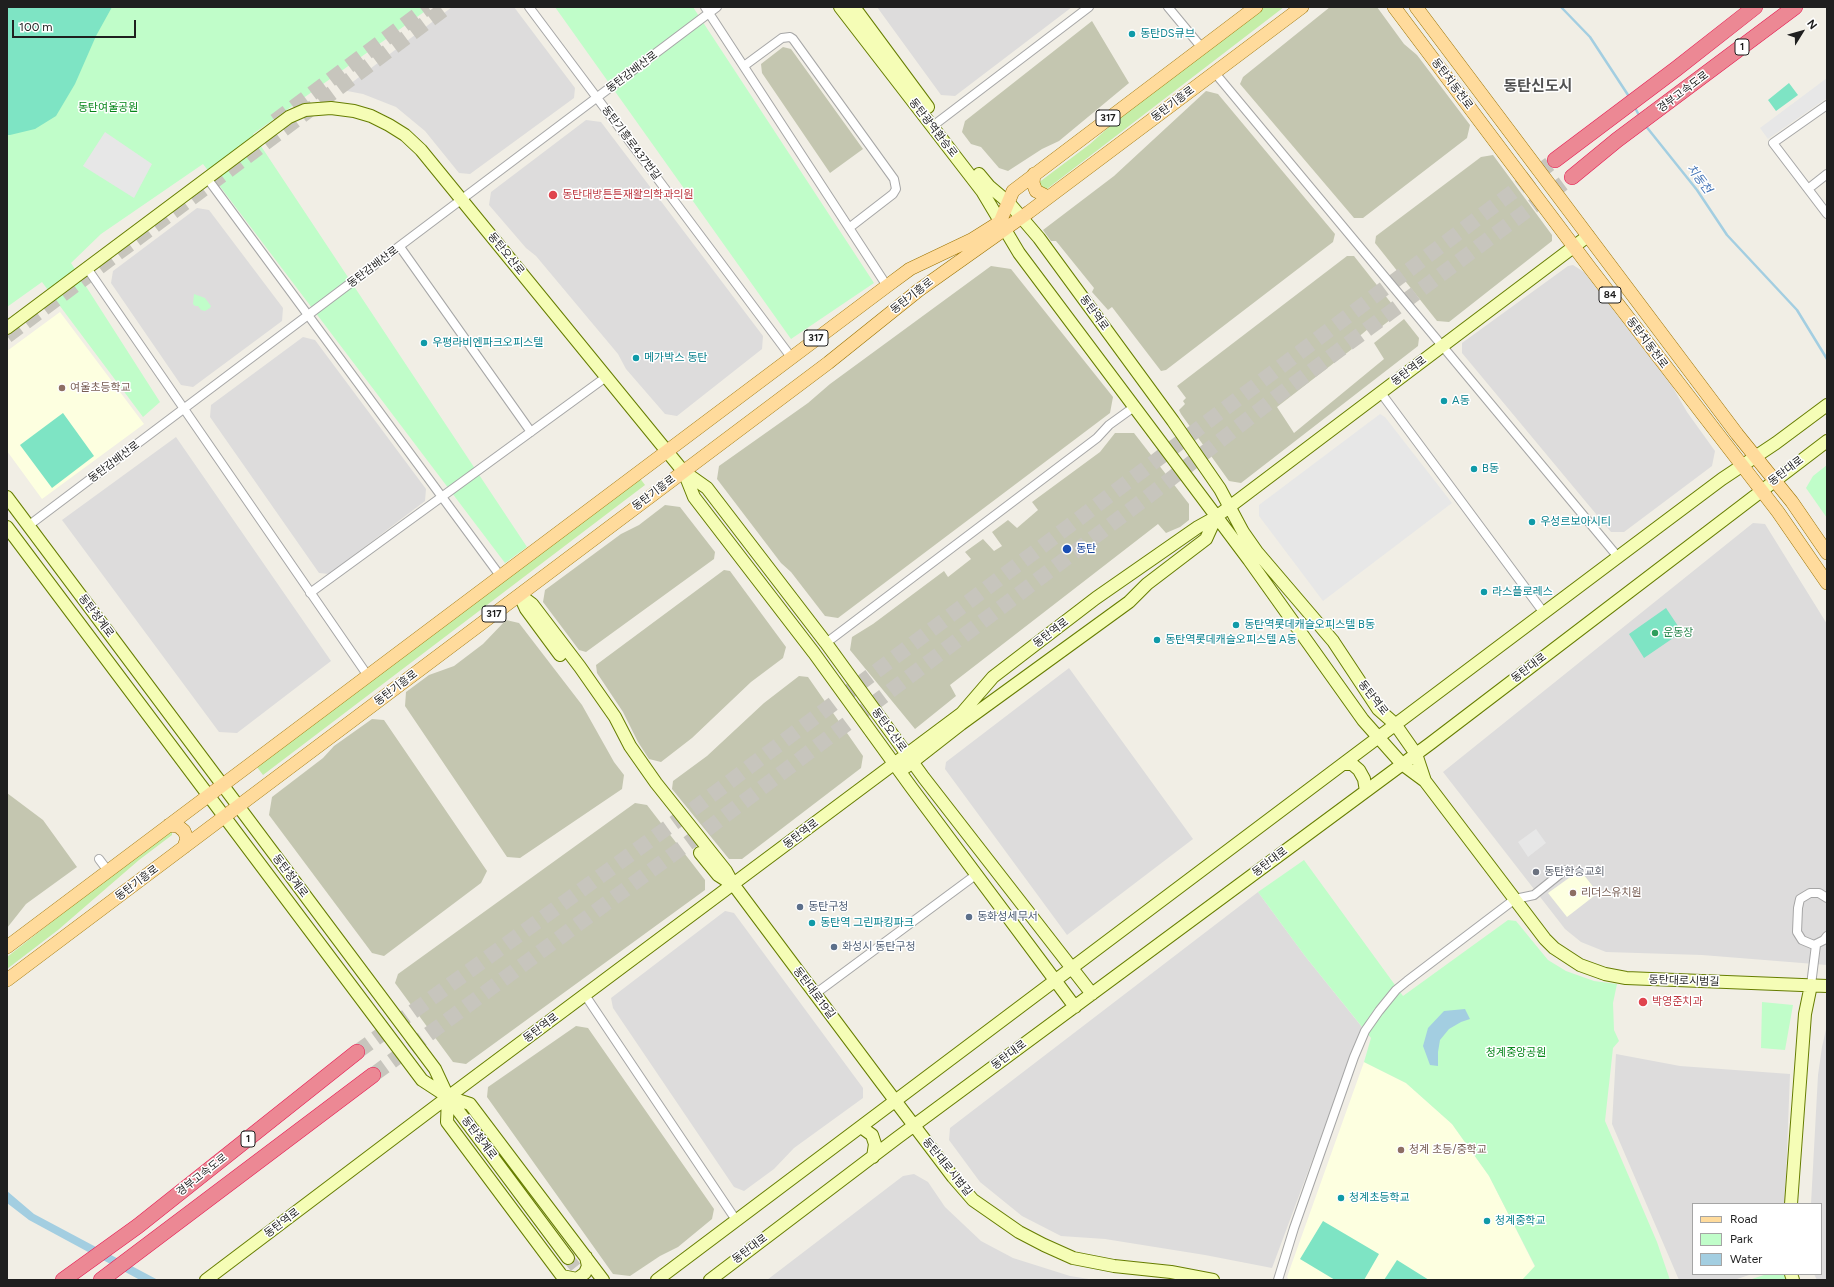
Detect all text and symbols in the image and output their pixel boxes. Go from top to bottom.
scale bar [14,12,138,38]
north arrow [1782,12,1822,52]
text: N [1804,17,1820,32]
text: 100 m [19,20,53,34]
place label: 동탄DS큐브 [1140,27,1195,41]
marker: 동탄DS큐브 [1127,29,1137,39]
road number: 1 [1735,39,1749,55]
street label: 동탄감배산로 [604,48,660,96]
street label: 동탄치동천로 [1428,56,1476,112]
street label: 경부고속도로 [1655,68,1711,116]
district label: 동탄신도시 [1504,78,1572,96]
street label: 동탄기흥로 [1149,84,1197,124]
street label: 동탄광역환승로 [906,96,960,160]
park label: 동탄여울공원 [78,101,138,115]
street label: 동탄기흥로437번길 [599,103,663,183]
road number: 317 [1096,110,1120,126]
water label: 치동천 [1683,161,1715,197]
place label: 동탄대방튼튼재활의학과의원 [562,188,694,202]
marker: 동탄대방튼튼재활의학과의원 [547,189,559,201]
street label: 동탄오산로 [485,230,527,278]
street label: 동탄감배산로 [345,243,401,291]
street label: 동탄기흥로 [888,275,936,317]
road number: 84 [1599,287,1621,303]
street label: 동탄역로 [1077,293,1111,333]
street label: 동탄치동천로 [1623,315,1671,371]
road number: 317 [804,330,828,346]
place label: 우평라비엔파크오피스텔 [432,336,543,350]
marker: 우평라비엔파크오피스텔 [419,338,429,348]
place label: 메가박스 동탄 [644,351,707,365]
marker: 메가박스 동탄 [631,353,641,363]
street label: 동탄역로 [1389,354,1429,388]
place label: 여울초등학교 [70,381,131,395]
marker: 여울초등학교 [57,383,67,393]
place label: A동 [1452,394,1470,408]
marker: A동 [1439,396,1449,406]
street label: 동탄감배산로 [86,438,142,486]
street label: 동탄대로 [1766,454,1806,488]
place label: B동 [1482,462,1499,476]
marker: B동 [1469,464,1479,474]
street label: 동탄기흥로 [630,473,678,513]
place label: 우성르보아시티 [1540,515,1611,529]
marker: 우성르보아시티 [1527,517,1537,527]
place label: 동탄 [1076,542,1096,556]
marker: 동탄 [1061,543,1073,555]
place label: 라스플로레스 [1492,585,1553,599]
marker: 라스플로레스 [1479,587,1489,597]
street label: 동탄청계로 [76,592,116,640]
road number: 317 [482,606,506,622]
street label: 동탄역로 [1031,616,1071,650]
place label: 동탄역롯데캐슬오피스텔 B동 [1244,618,1375,632]
marker: 동탄역롯데캐슬오피스텔 B동 [1231,620,1241,630]
place label: 운동장 [1663,626,1693,640]
marker: 운동장 [1650,628,1660,638]
place label: 동탄역롯데캐슬오피스텔 A동 [1165,633,1297,647]
marker: 동탄역롯데캐슬오피스텔 A동 [1152,635,1162,645]
street label: 동탄대로 [1509,651,1549,685]
street label: 동탄기흥로 [372,668,420,708]
street label: 동탄역로 [1355,678,1391,718]
street label: 동탄오산로 [869,706,909,754]
street label: 동탄역로 [781,817,821,851]
street label: 동탄대로 [1250,845,1290,879]
street label: 동탄청계로 [270,852,310,900]
street label: 동탄기흥로 [113,863,161,903]
place label: 동탄한승교회 [1544,865,1605,879]
marker: 동탄한승교회 [1531,867,1541,877]
place label: 리더스유치원 [1581,886,1642,900]
marker: 리더스유치원 [1568,888,1578,898]
place label: 동탄구청 [808,900,848,914]
marker: 동탄구청 [795,902,805,912]
place label: 동화성세무서 [977,910,1038,924]
marker: 동화성세무서 [964,912,974,922]
place label: 동탄역 그린파킹파크 [820,916,914,930]
marker: 동탄역 그린파킹파크 [807,918,817,928]
place label: 화성시 동탄구청 [842,940,916,954]
marker: 화성시 동탄구청 [829,942,839,952]
street label: 동탄대로19길 [790,965,838,1021]
street label: 동탄대로시범길 [1648,973,1720,989]
place label: 박영준치과 [1652,995,1703,1009]
marker: 박영준치과 [1637,996,1649,1008]
street label: 동탄역로 [521,1011,561,1045]
street label: 동탄대로 [989,1038,1029,1072]
park label: 청계중앙공원 [1486,1046,1546,1060]
street label: 동탄청계로 [459,1114,499,1162]
road number: 1 [241,1131,255,1147]
street label: 동탄대로시범길 [920,1135,974,1199]
place label: 청계 초등/중학교 [1409,1143,1487,1157]
marker: 청계 초등/중학교 [1396,1145,1406,1155]
street label: 경부고속도로 [174,1151,230,1199]
place label: 청계초등학교 [1349,1191,1410,1205]
marker: 청계초등학교 [1336,1193,1346,1203]
legend [1692,1203,1822,1275]
street label: 동탄역로 [262,1206,302,1240]
text: Road [1730,1212,1758,1226]
place label: 청계중학교 [1495,1214,1546,1228]
marker: 청계중학교 [1482,1216,1492,1226]
street label: 동탄대로 [730,1232,770,1266]
text: Park [1730,1232,1753,1246]
text: Water [1730,1252,1762,1266]

